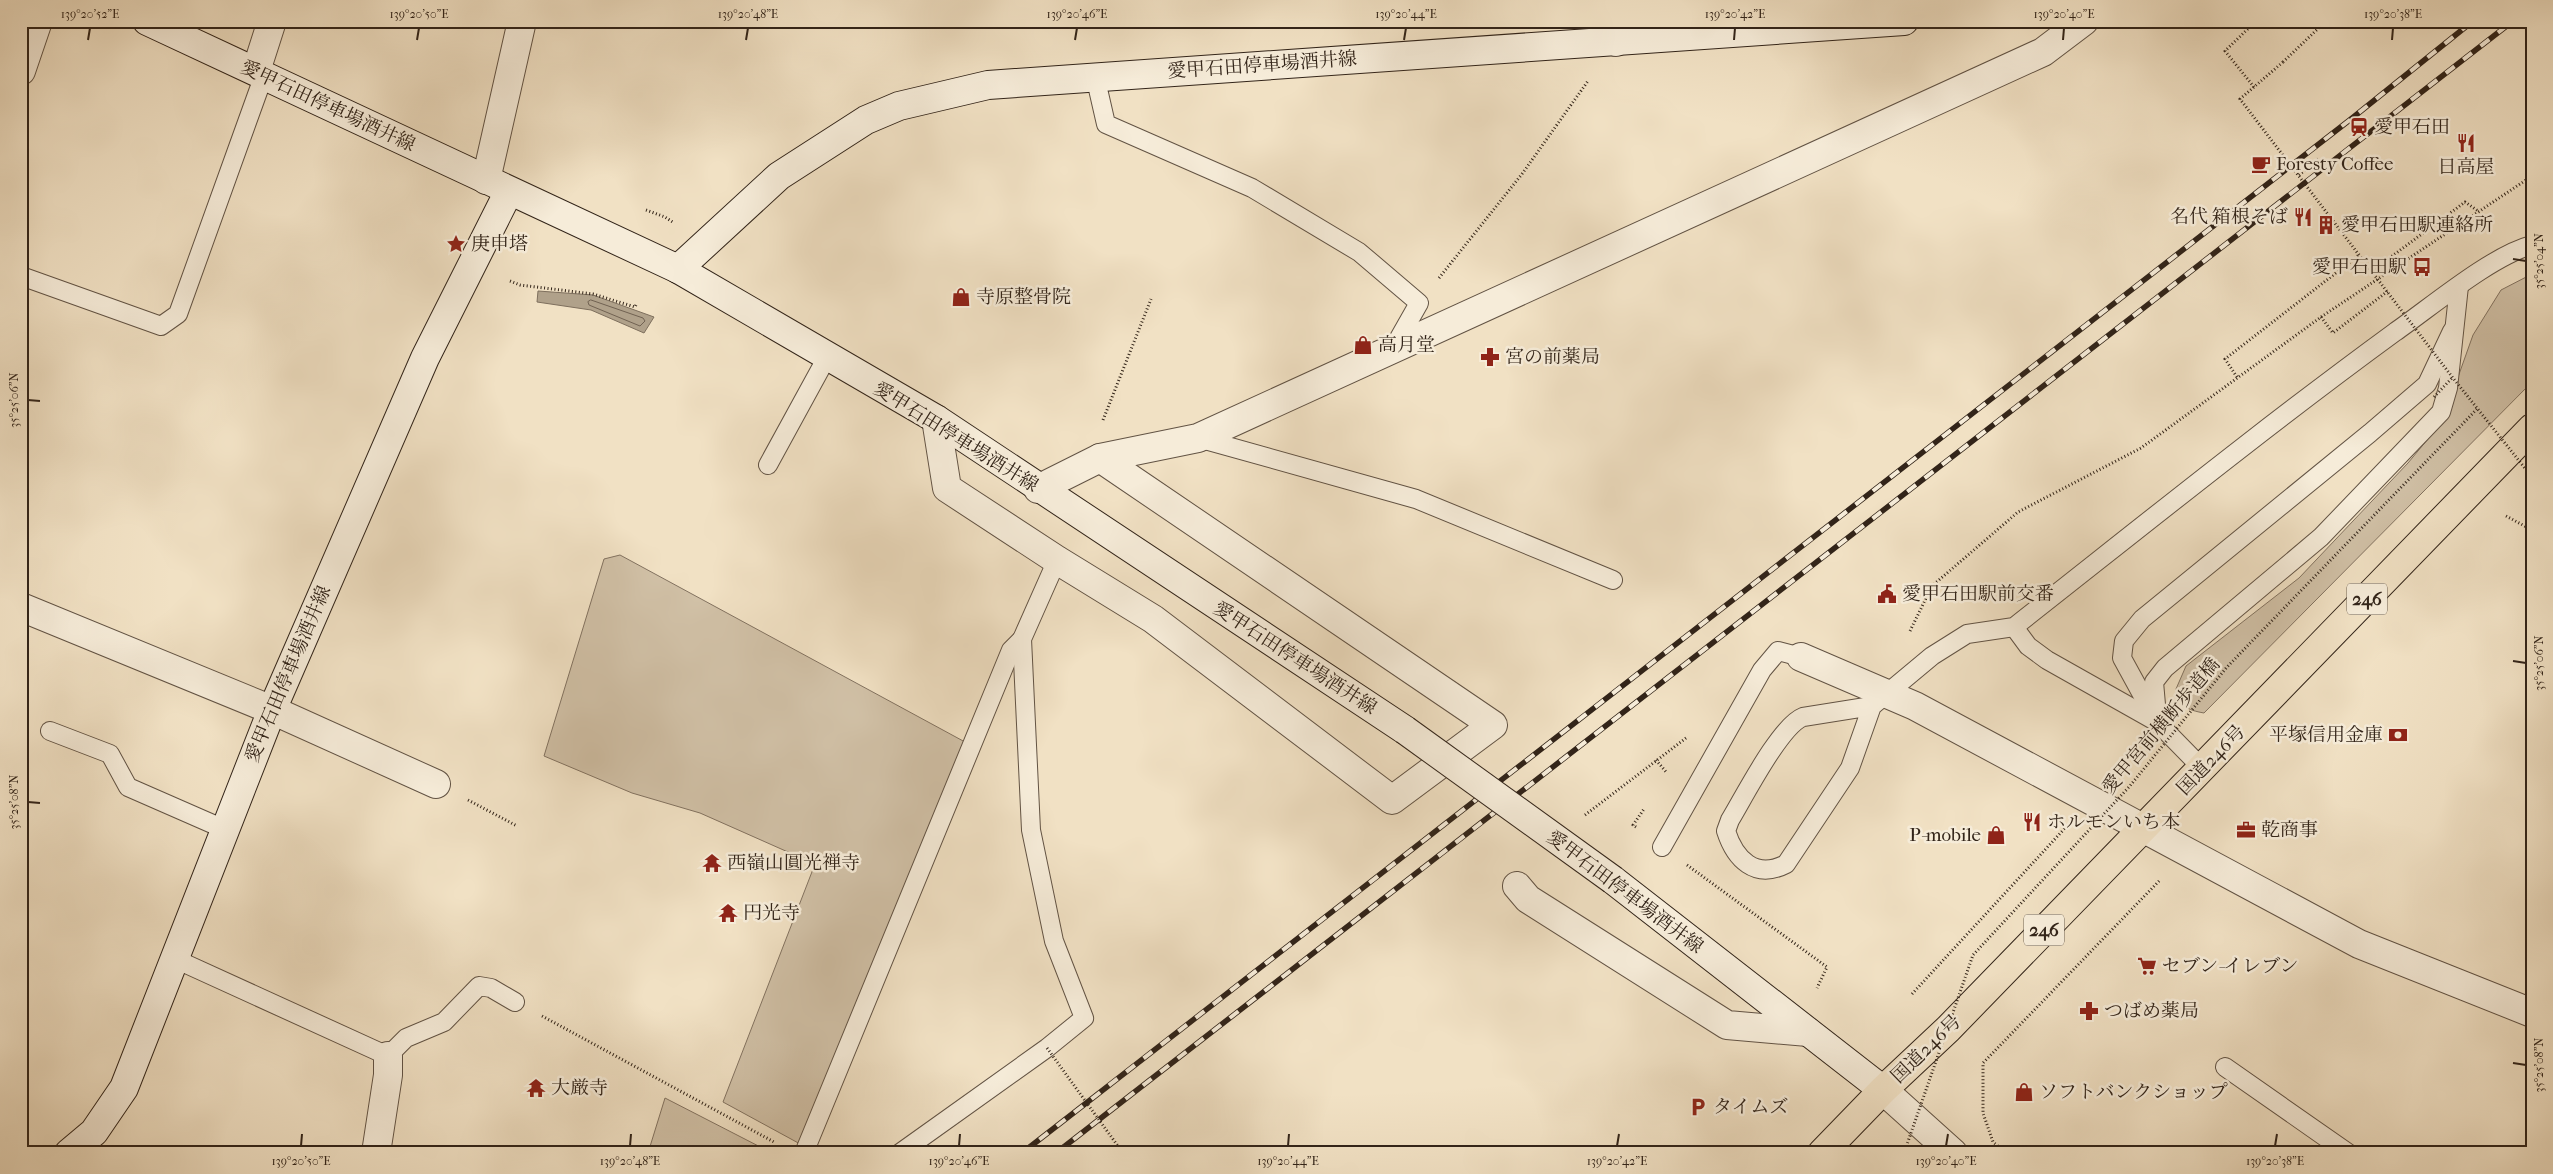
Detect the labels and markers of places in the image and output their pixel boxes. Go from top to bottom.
station icon: 愛甲石田 [2348,116,2370,138]
place label: 愛甲石田 [2374,116,2450,138]
restaurant icon: 日高屋 [2455,132,2477,154]
cafe icon: Foresty Coffee [2250,153,2272,175]
place label: Foresty Coffee [2276,153,2393,175]
place label: 日高屋 [2437,156,2495,178]
place label: 名代 箱根そば [2170,206,2288,228]
restaurant icon: 名代 箱根そば [2292,206,2314,228]
building icon: 愛甲石田駅連絡所 [2315,214,2337,236]
place label: 愛甲石田駅連絡所 [2341,214,2493,236]
place icon: 庚申塔 [445,233,467,255]
place label: 庚申塔 [471,233,528,255]
place label: 愛甲石田駅 [2312,256,2407,278]
bus stop icon: 愛甲石田駅 [2411,256,2433,278]
shop icon: 寺原整骨院 [950,286,972,308]
place label: 寺原整骨院 [976,286,1071,308]
shop icon: 高月堂 [1352,334,1374,356]
place label: 高月堂 [1378,334,1435,356]
pharmacy icon: 宮の前薬局 [1479,346,1501,368]
place label: 宮の前薬局 [1505,346,1600,368]
public building icon: 愛甲石田駅前交番 [1876,583,1898,605]
place label: 愛甲石田駅前交番 [1902,583,2054,605]
place label: 平塚信用金庫 [2269,724,2383,746]
bank icon: 平塚信用金庫 [2387,724,2409,746]
restaurant icon: ホルモンいち本 [2021,811,2043,833]
place label: ホルモンいち本 [2047,811,2180,833]
office icon: 乾商事 [2235,819,2257,841]
place label: 乾商事 [2261,819,2318,841]
place label: P-mobile [1909,824,1981,846]
shop icon: P-mobile [1985,824,2007,846]
temple icon: 西嶺山圓光禅寺 [701,852,723,874]
place label: 西嶺山圓光禅寺 [727,852,860,874]
temple icon: 円光寺 [717,902,739,924]
place label: 円光寺 [743,902,800,924]
supermarket icon: セブン-イレブン [2136,955,2158,977]
place label: セブン-イレブン [2162,955,2298,977]
pharmacy icon: つばめ薬局 [2078,1000,2100,1022]
place label: つばめ薬局 [2104,1000,2199,1022]
temple icon: 大厳寺 [525,1077,547,1099]
place label: 大厳寺 [551,1077,608,1099]
shop icon: ソフトバンクショップ [2013,1081,2035,1103]
place label: ソフトバンクショップ [2039,1081,2228,1103]
parking icon: タイムズ [1687,1096,1709,1118]
place label: タイムズ [1713,1096,1789,1118]

